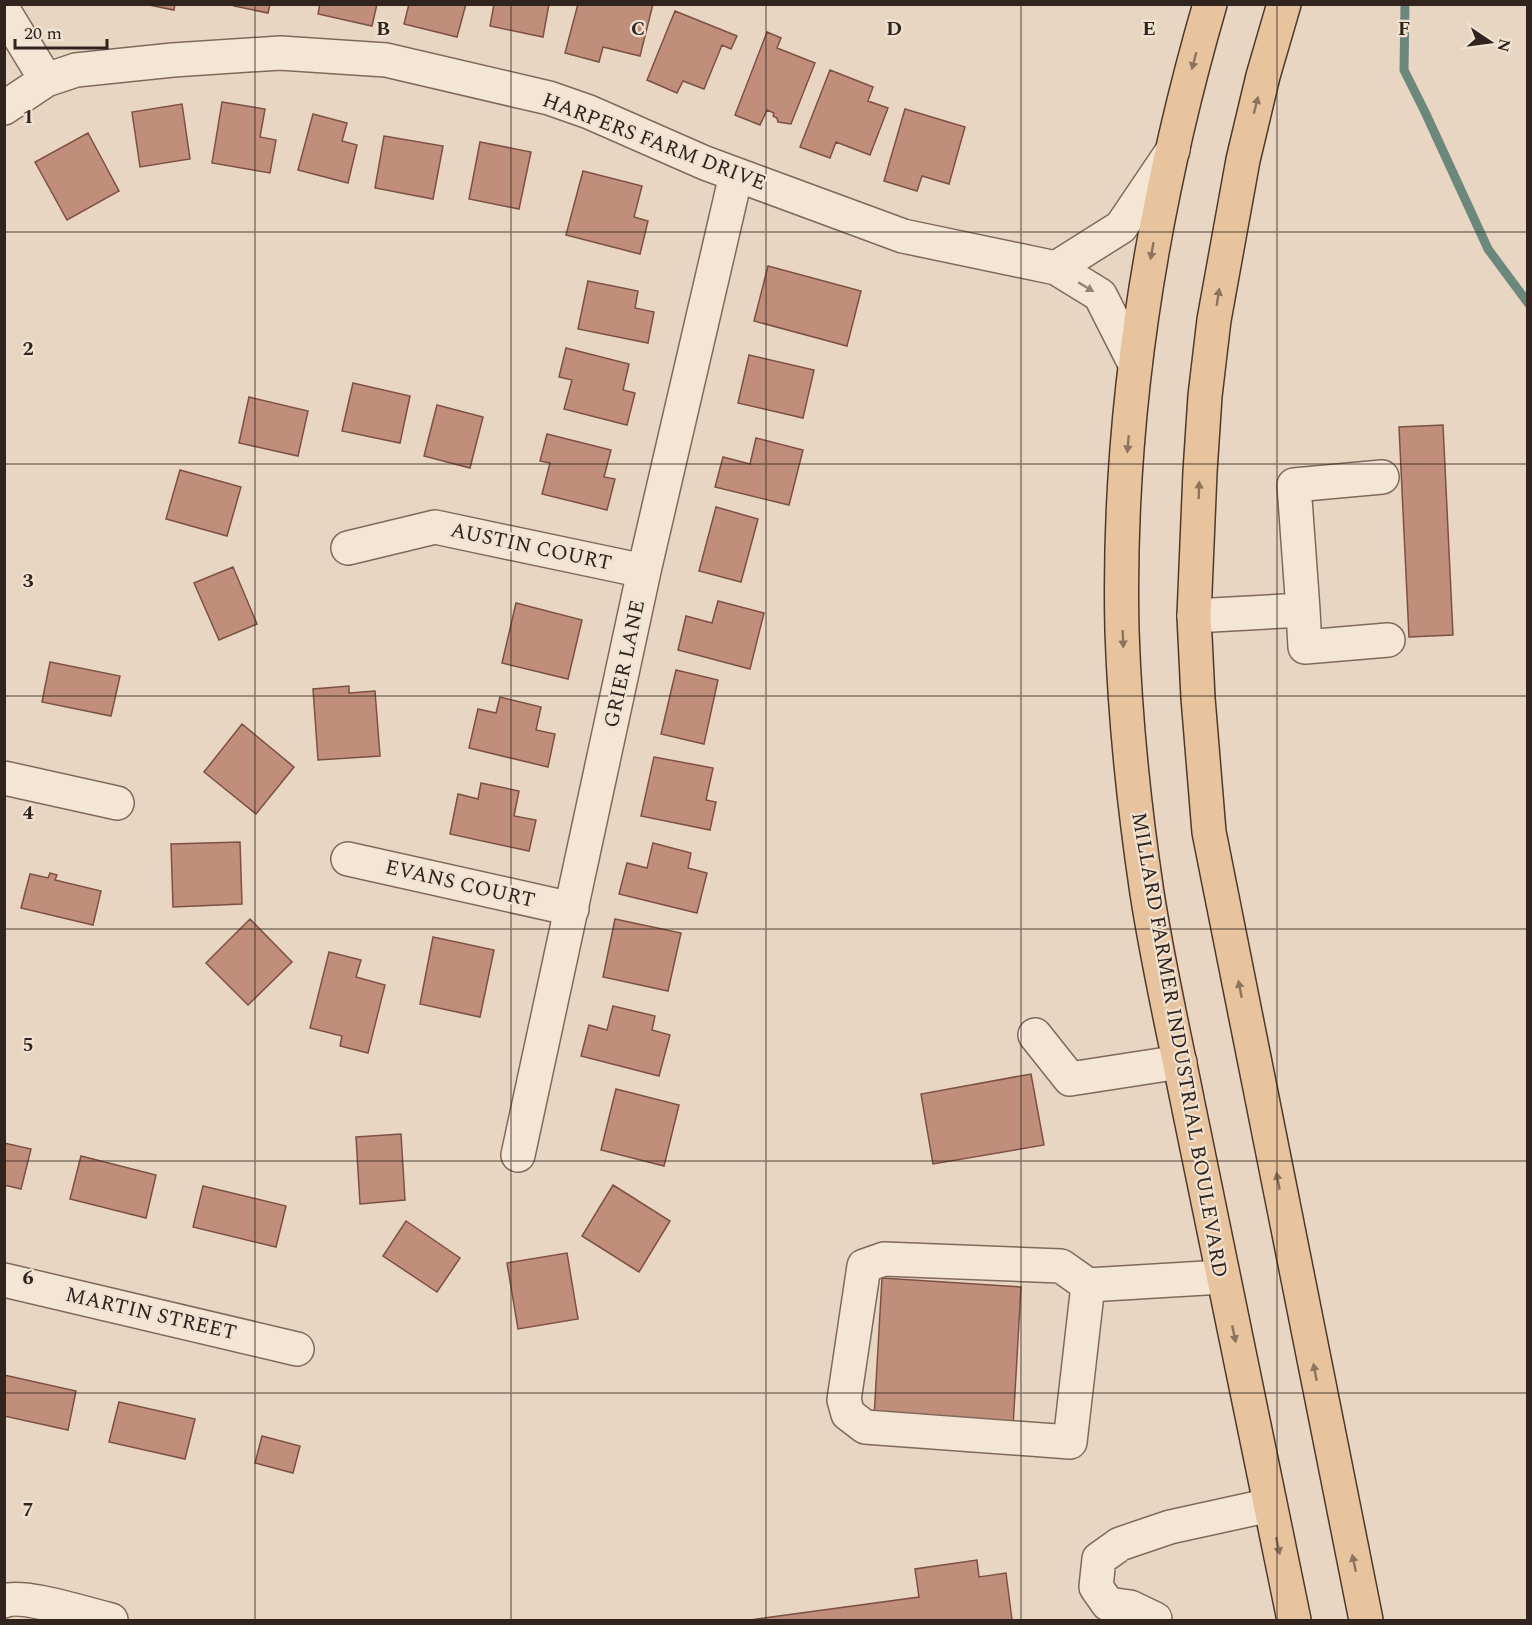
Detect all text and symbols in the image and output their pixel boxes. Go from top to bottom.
scale bar [15,12,106,50]
north arrow [1460,12,1520,72]
text: B [376,14,390,44]
text: C [631,14,645,44]
text: D [886,14,902,44]
text: E [1142,14,1156,44]
text: F [1398,14,1410,44]
text: 20 m [24,20,62,47]
text: N [1490,36,1517,54]
one-way arrow [1189,52,1199,70]
street label: HARPERS FARM DRIVE [537,84,771,200]
one-way arrow [1251,96,1261,115]
text: 1 [22,102,34,132]
one-way arrow [1147,242,1156,261]
one-way arrow [1078,281,1094,292]
one-way arrow [1213,287,1222,306]
text: 2 [22,334,34,364]
one-way arrow [1123,435,1132,454]
one-way arrow [1194,481,1203,500]
street label: AUSTIN COURT [447,514,615,580]
text: 3 [22,566,34,596]
street label: GRIER LANE [596,597,654,731]
one-way arrow [1118,630,1127,649]
text: 4 [22,798,34,828]
street label: MILLARD FARMER INDUSTRIAL BOULEVARD [1122,810,1236,1280]
street label: EVANS COURT [382,851,538,917]
one-way arrow [1235,980,1244,999]
text: 5 [22,1030,34,1060]
one-way arrow [1273,1171,1282,1190]
text: 6 [22,1263,34,1293]
street label: MARTIN STREET [62,1279,240,1349]
one-way arrow [1230,1325,1239,1344]
one-way arrow [1310,1362,1319,1381]
text: 7 [22,1495,34,1525]
one-way arrow [1274,1537,1283,1556]
one-way arrow [1349,1553,1358,1572]

